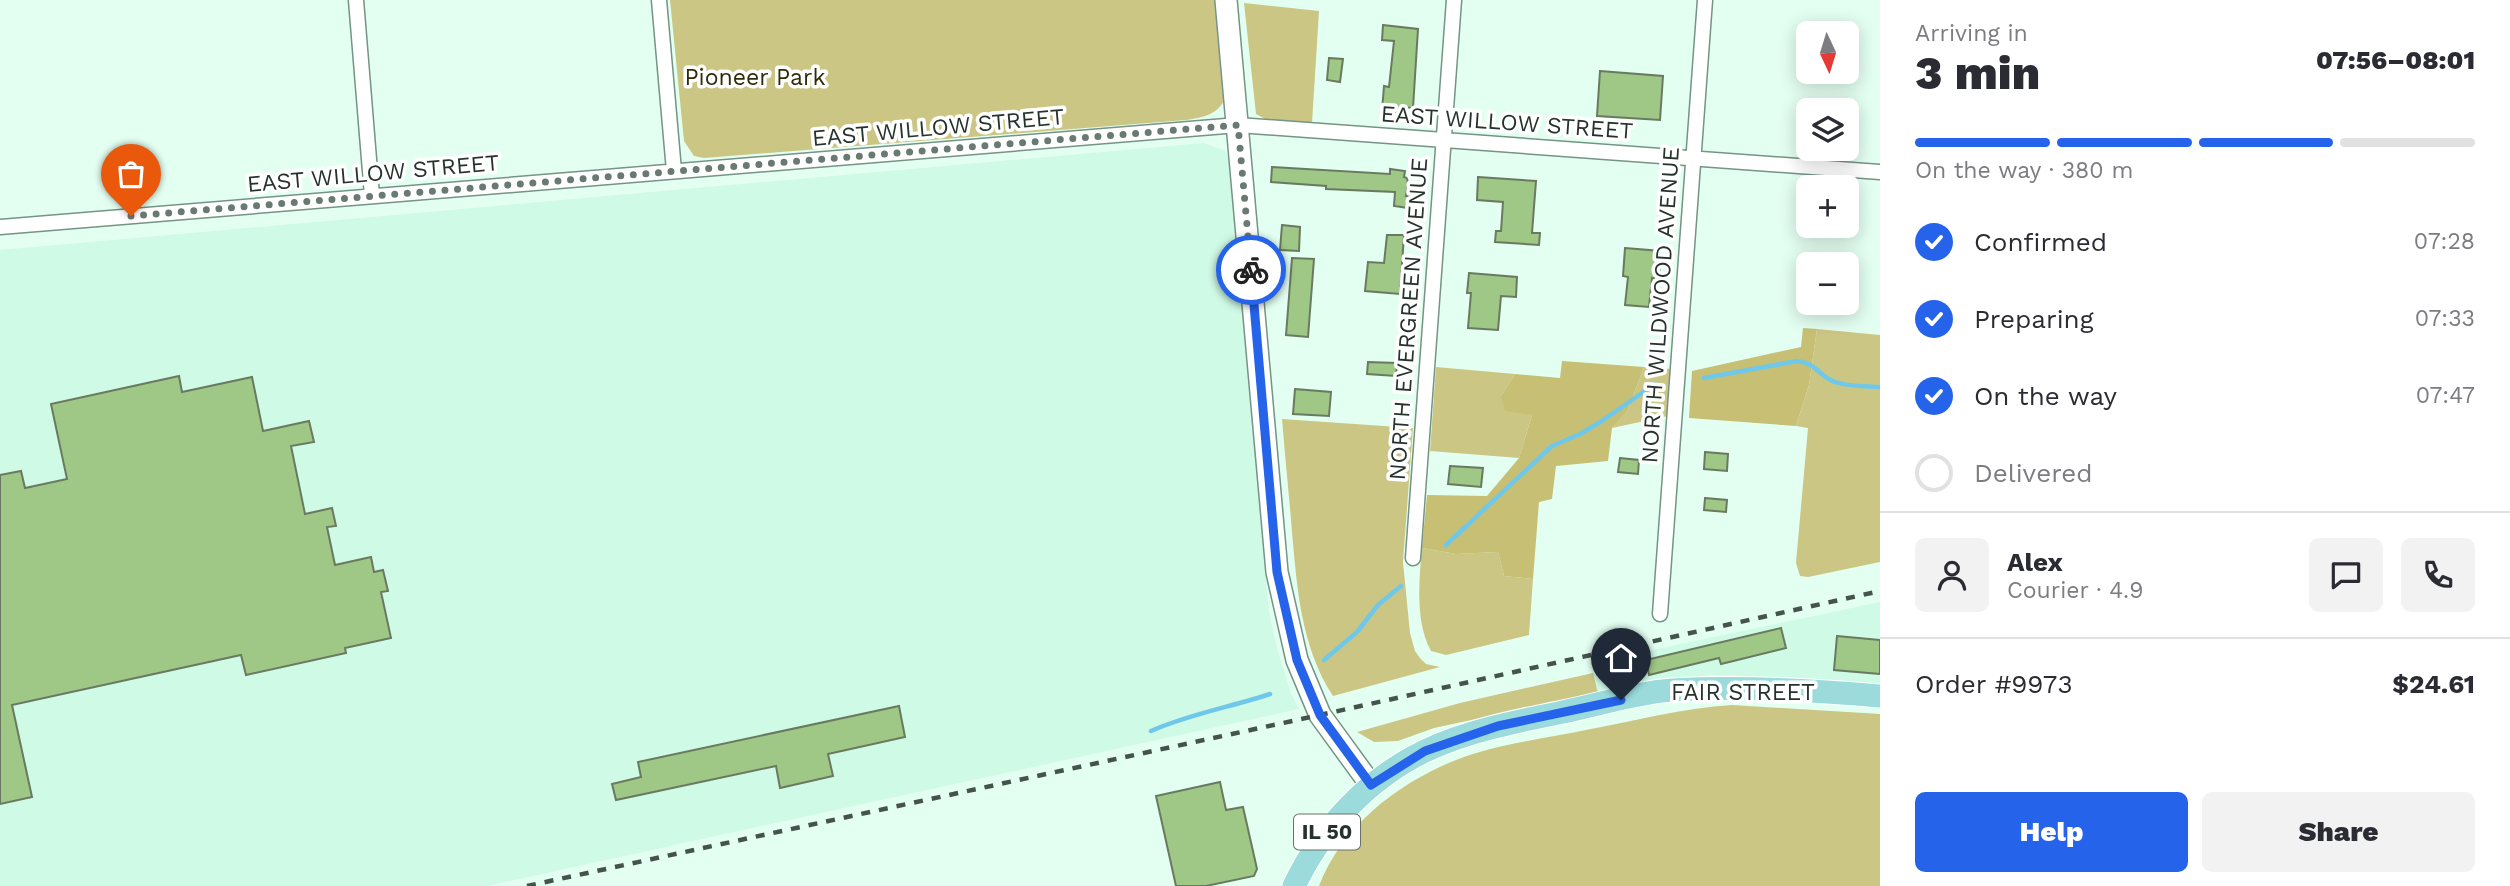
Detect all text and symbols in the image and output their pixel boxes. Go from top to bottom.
text: Arriving in [1915,20,2028,47]
north arrow [1796,21,1858,84]
map controls [1796,21,1859,315]
text: 07:56–08:01 [2316,45,2475,75]
text: 3 min [1915,46,2040,100]
park label: Pioneer Park [685,64,825,91]
button: layers [1796,98,1859,161]
street label: EAST WILLOW STREET [1380,100,1634,145]
street label: EAST WILLOW STREET [811,103,1065,152]
pin [101,144,161,216]
street label: NORTH WILDWOOD AVENUE [1636,146,1685,464]
street label: EAST WILLOW STREET [246,149,500,198]
icon: bag [112,155,150,193]
street label: NORTH EVERGREEN AVENUE [1384,157,1433,481]
text: On the way · 380 m [1915,157,2133,184]
button: + [1796,175,1859,238]
icon: check [1915,223,1953,261]
text: Confirmed [1974,227,2107,257]
text: 07:28 [2414,228,2475,255]
courier [1216,235,1286,305]
icon: bike [1232,251,1270,289]
button: − [1796,252,1859,315]
icon: check [1915,300,1953,338]
text: Preparing [1974,304,2094,334]
text: 07:33 [2415,305,2475,332]
icon: check [1915,377,1953,415]
text: On the way [1974,381,2117,411]
text: 07:47 [2416,382,2475,409]
text: Delivered [1974,458,2093,488]
button: person [1915,538,1989,612]
button: chat [2309,538,2383,612]
button: phone [2401,538,2475,612]
text: Alex [2007,547,2063,577]
text: Courier · 4.9 [2007,577,2143,604]
pin [1591,628,1651,700]
icon: home [1602,639,1640,677]
text: Order #9973 [1915,669,2073,699]
text: $24.61 [2392,669,2475,699]
street label: FAIR STREET [1671,679,1815,706]
button: Help [1915,792,2188,872]
button: Share [2202,792,2475,872]
road number: IL 50 [1294,814,1360,850]

